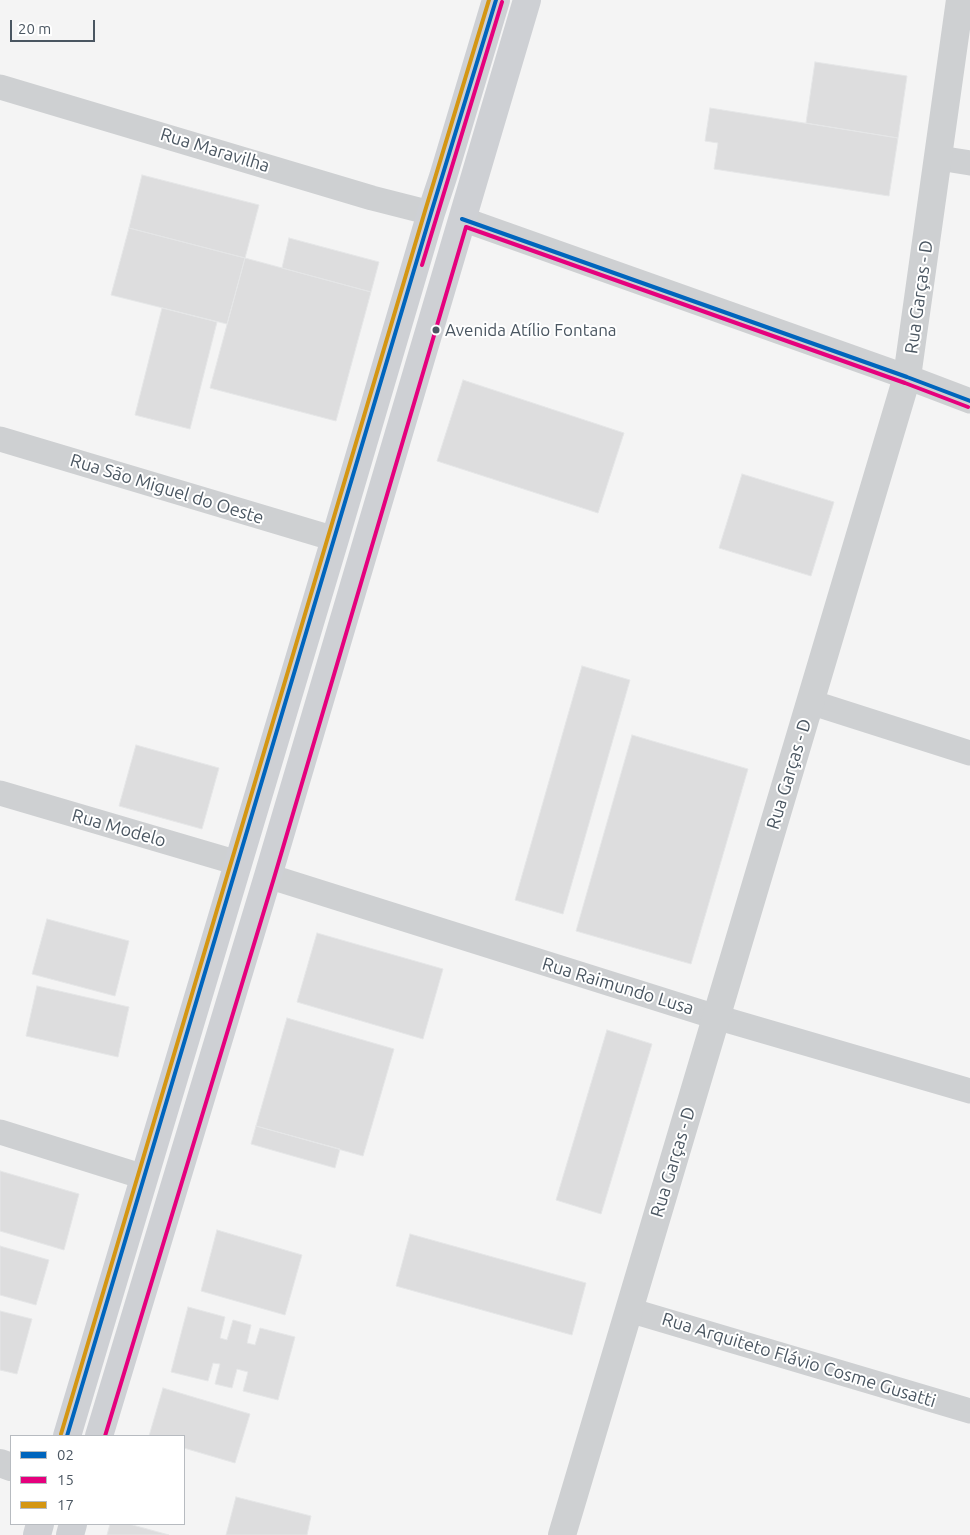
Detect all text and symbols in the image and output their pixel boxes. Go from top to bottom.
scale bar [12,10,98,42]
text: 20 m [18,20,51,37]
street label: Rua Maravilha [158,123,272,177]
street label: Rua Garças - D [900,239,938,355]
place label: Avenida Atílio Fontana [445,320,617,340]
marker: Avenida Atílio Fontana [431,325,441,335]
street label: Rua São Miguel do Oeste [67,449,267,529]
street label: Rua Garças - D [762,716,816,832]
street label: Rua Modelo [70,804,168,852]
street label: Rua Raimundo Lusa [540,953,696,1019]
street label: Rua Garças - D [646,1104,700,1220]
street label: Rua Arquiteto Flávio Cosme Gusatti [659,1308,939,1412]
legend [10,1435,185,1525]
text: 02 [57,1446,74,1463]
text: 15 [57,1471,74,1488]
text: 17 [57,1496,74,1513]

